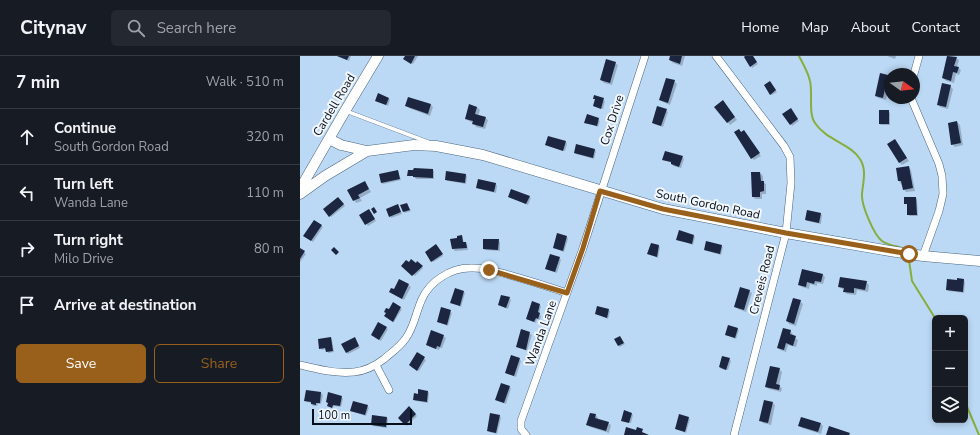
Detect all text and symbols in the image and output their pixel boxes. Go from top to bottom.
search box [111,10,391,46]
text: Citynav [20,15,87,41]
icon: search [125,17,147,39]
text: Search here [157,18,236,38]
text: Home [741,18,779,37]
text: Map [801,18,829,37]
text: About [851,18,890,37]
text: Contact [912,18,960,37]
north arrow [884,68,920,104]
text: 7 min [16,71,60,94]
street label: Cardell Road [309,71,359,139]
text: Walk · 510 m [206,73,284,91]
street label: Cox Drive [596,93,628,147]
text: Continue [54,118,116,138]
icon: ahead [16,126,38,148]
text: 320 m [246,128,284,146]
text: South Gordon Road [54,138,169,156]
text: Turn left [54,174,113,194]
icon: left [16,182,38,204]
text: 110 m [246,184,284,202]
street label: South Gordon Road [655,185,761,223]
text: Wanda Lane [54,194,128,212]
text: Turn right [54,230,123,250]
icon: right [16,238,38,260]
text: 80 m [254,240,284,258]
street label: Creveis Road [746,244,778,316]
route start [900,245,918,263]
text: Milo Drive [54,250,113,268]
route end [480,261,498,279]
icon: arrive [16,294,38,316]
text: Arrive at destination [54,295,197,315]
street label: Wanda Lane [522,298,560,368]
map controls [932,315,968,423]
button: + [932,315,968,351]
button: Save [16,344,146,383]
button: Share [154,344,284,383]
button: − [932,351,968,387]
button: layers [932,387,968,423]
scale bar [312,407,412,426]
text: 100 m [318,408,350,423]

